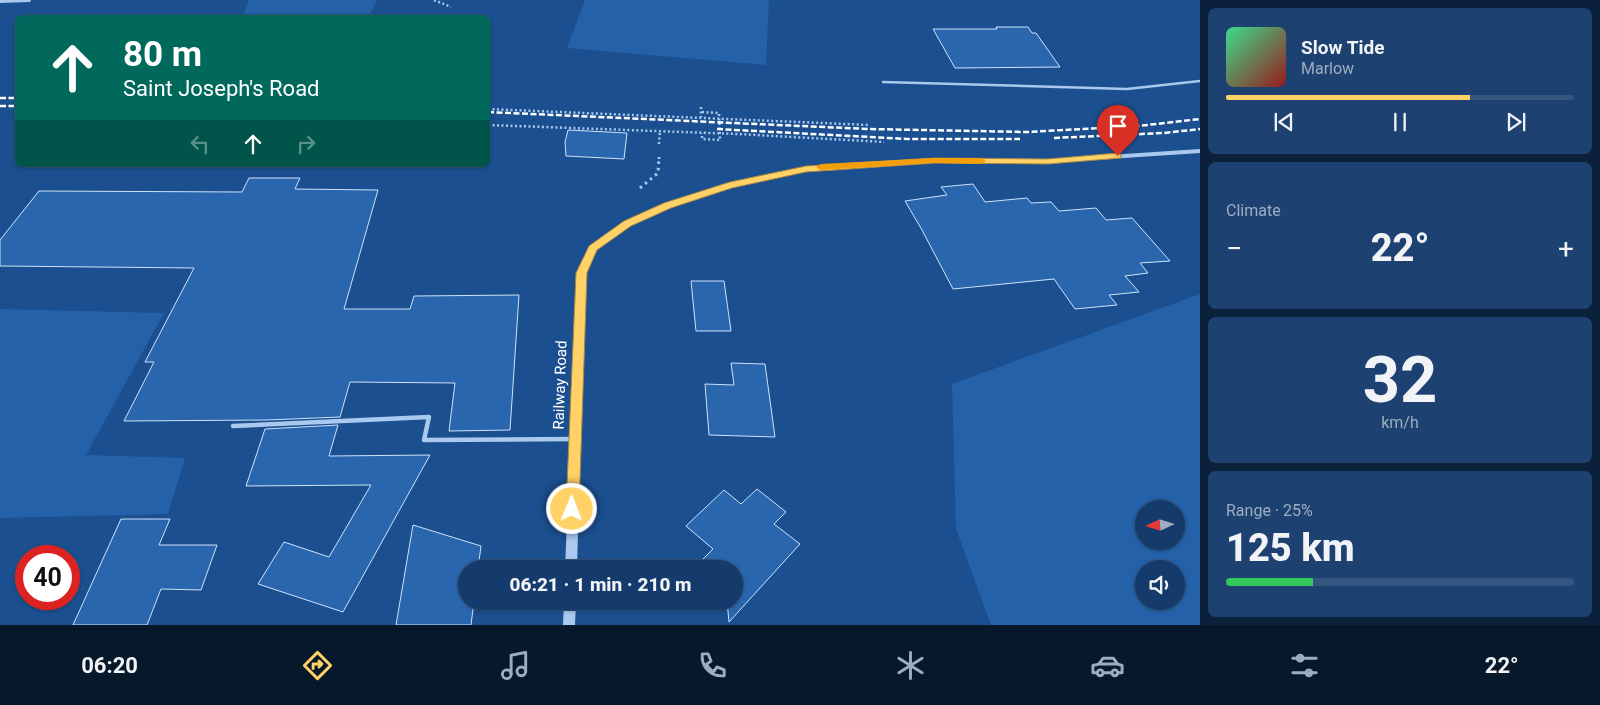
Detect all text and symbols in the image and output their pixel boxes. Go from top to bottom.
text: 80 m [123,34,202,75]
icon: ahead [40,35,105,100]
text: Slow Tide [1301,36,1384,59]
text: Marlow [1301,59,1354,78]
text: Saint Joseph's Road [123,76,320,101]
pin [1097,105,1139,156]
icon: previous [1270,108,1298,136]
icon: pause [1386,108,1414,136]
icon: next [1502,108,1530,136]
icon: arrive [1104,112,1132,140]
icon: left [186,130,214,158]
icon: ahead [239,130,267,158]
icon: right [292,130,320,158]
text: Climate [1226,201,1281,220]
text: 22° [1371,226,1429,270]
text: − [1226,232,1242,265]
text: + [1558,232,1574,265]
street label: Railway Road [549,340,571,430]
text: 32 [1363,342,1437,418]
text: km/h [1381,413,1419,432]
position arrow [545,482,597,534]
north arrow [1135,500,1185,550]
map controls [1135,500,1185,610]
text: Range · 25% [1226,501,1313,520]
text: 125 km [1226,526,1355,570]
speed limit sign: 40 [15,545,80,610]
button: sound [1135,560,1185,610]
text: 06:21 · 1 min · 210 m [509,573,692,596]
icon: directions [300,648,335,683]
icon: music [498,648,533,683]
icon: phone [695,648,730,683]
icon: climate [893,648,928,683]
icon: car [1090,648,1125,683]
icon: filters [1287,648,1322,683]
text: 06:20 [81,653,138,678]
text: 22° [1485,653,1519,678]

